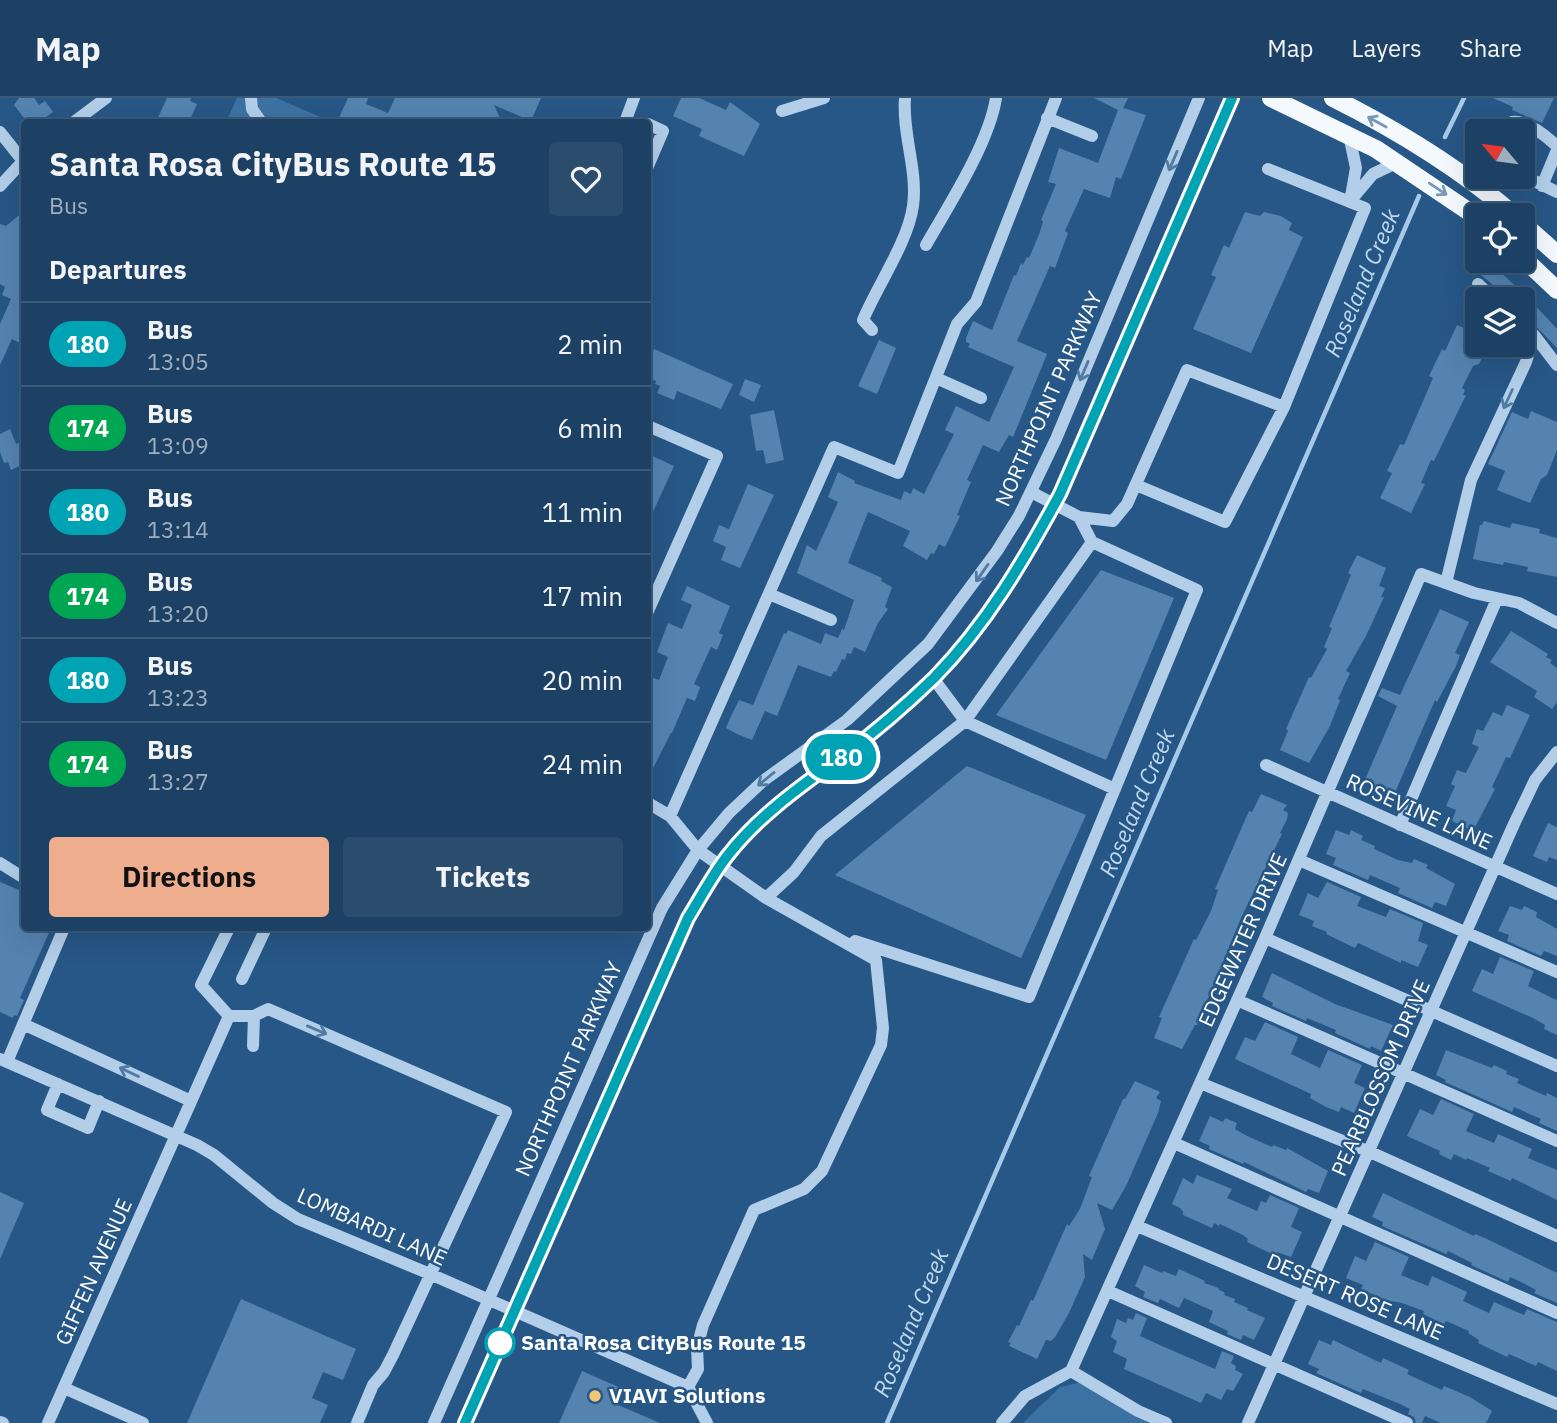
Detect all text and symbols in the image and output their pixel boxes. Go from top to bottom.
text: Map [35,27,101,70]
text: Map [1267,32,1314,64]
text: Layers [1352,32,1422,64]
text: Share [1460,32,1522,64]
one-way arrow [1367,115,1387,129]
north arrow [1465,119,1535,189]
map controls [1465,119,1535,357]
text: Santa Rosa CityBus Route 15 [49,142,497,185]
button: heart [549,142,623,216]
one-way arrow [1166,150,1179,171]
one-way arrow [1428,182,1447,196]
text: Bus [49,190,88,220]
water label: Roseland Creek [1316,203,1406,361]
button: locate [1465,203,1535,273]
text: Departures [49,252,187,286]
street label: NORTHPOINT PARKWAY [988,286,1108,510]
button: layers [1465,287,1535,357]
text: Bus [147,312,193,346]
text: 2 min [557,327,623,361]
text: 180 [66,328,109,360]
text: 13:05 [147,346,209,376]
one-way arrow [1077,359,1090,381]
one-way arrow [1501,388,1515,409]
text: Bus [147,396,193,430]
text: 6 min [557,411,623,445]
text: 174 [66,412,109,444]
text: 13:09 [147,430,209,460]
text: Bus [147,480,193,514]
text: 11 min [542,495,623,529]
text: 180 [66,496,109,528]
text: 13:14 [147,514,209,544]
one-way arrow [975,563,989,582]
text: Bus [147,564,193,598]
text: 17 min [542,579,623,613]
text: 174 [66,580,109,612]
text: 13:20 [147,598,209,628]
text: Bus [147,648,193,682]
text: 20 min [542,663,623,697]
text: 180 [66,664,109,696]
text: 13:23 [147,682,209,712]
water label: Roseland Creek [1091,723,1181,881]
text: Bus [147,732,193,766]
line badge: 180 [801,734,881,780]
text: 180 [819,741,863,773]
text: 24 min [542,747,623,781]
text: 174 [66,748,109,780]
text: 13:27 [147,766,209,796]
street label: ROSEVINE LANE [1342,766,1497,856]
one-way arrow [757,772,775,787]
button: Directions [49,837,329,917]
button: Tickets [343,837,623,917]
street label: EDGEWATER DRIVE [1191,848,1293,1031]
street label: NORTHPOINT PARKWAY [508,956,628,1180]
street label: PEARBLOSSOM DRIVE [1324,975,1436,1180]
one-way arrow [305,1024,327,1037]
one-way arrow [119,1065,140,1078]
street label: LOMBARDI LANE [293,1181,452,1272]
street label: GIFFEN AVENUE [48,1194,138,1349]
water label: Roseland Creek [865,1243,955,1401]
street label: DESERT ROSE LANE [1263,1246,1448,1346]
marker: Santa Rosa CityBus Route 15 [485,1328,515,1358]
place label: Santa Rosa CityBus Route 15 [521,1328,806,1356]
place label: VIAVI Solutions [609,1381,765,1409]
marker: VIAVI Solutions [587,1388,603,1404]

